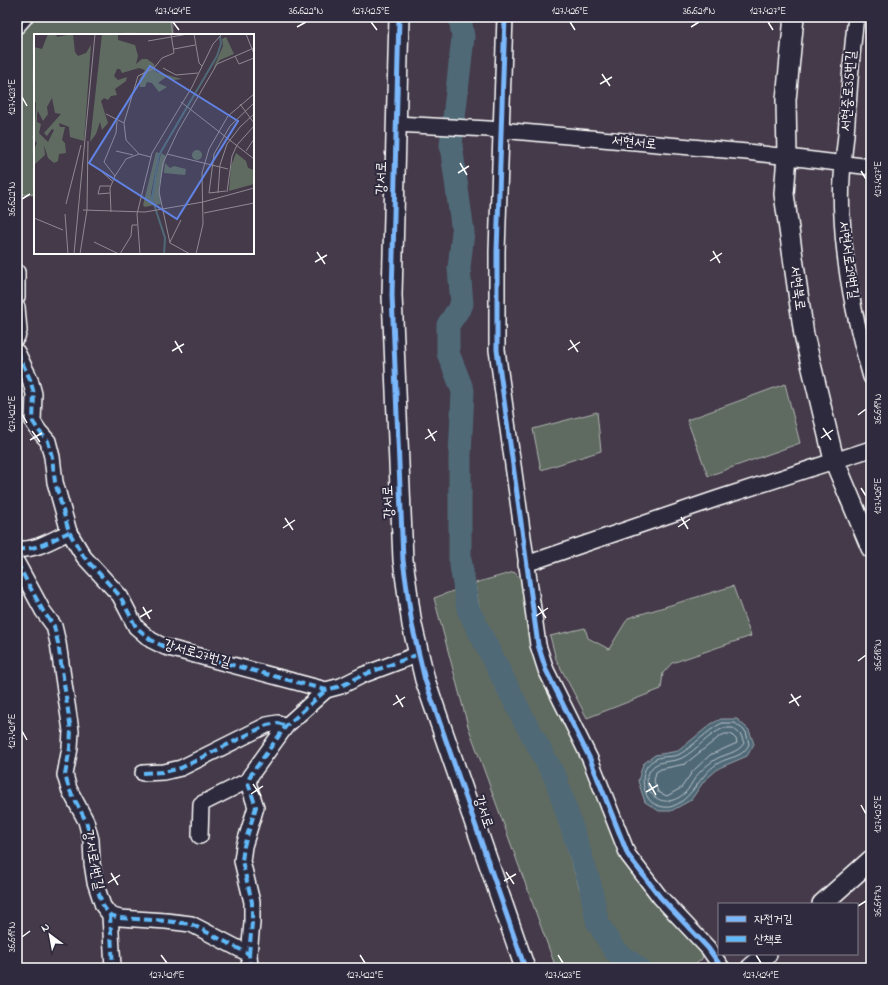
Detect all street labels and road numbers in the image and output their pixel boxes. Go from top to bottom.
street label: 서현중로35번길 [836,49,862,132]
street label: 서현서로 [611,131,657,155]
street label: 강서로 [371,161,393,195]
street label: 서현서로29번길 [832,220,864,301]
street label: 서현북로 [783,264,811,312]
street label: 강서로 [378,485,400,519]
street label: 강서로27번길 [161,634,234,674]
street label: 강서로 [468,793,498,831]
street label: 강서로1번길 [77,828,109,893]

